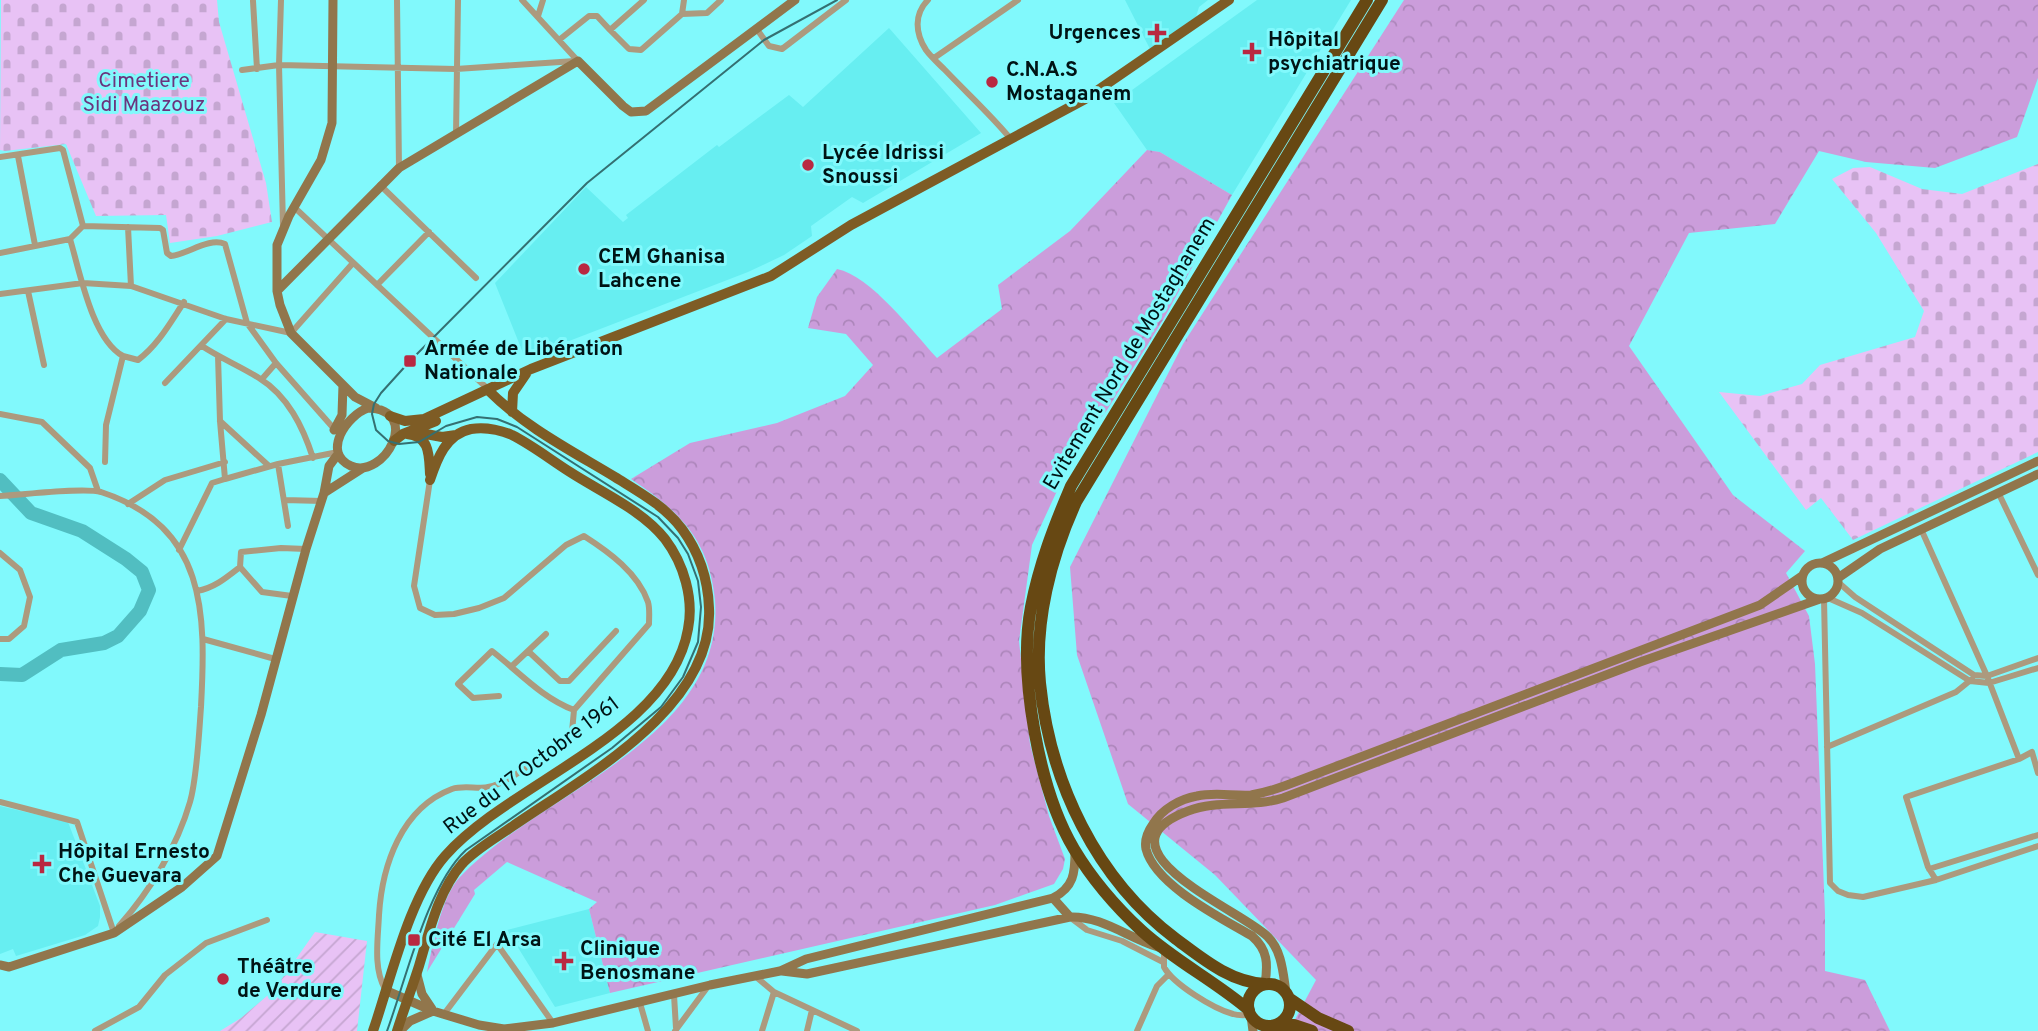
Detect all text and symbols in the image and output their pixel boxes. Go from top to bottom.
place label: Urgences [1048,20,1141,47]
marker: Urgences [1147,23,1167,43]
place label: Hôpital psychiatrique [1268,27,1401,78]
marker: Hôpital psychiatrique [1242,42,1262,62]
place label: C.N.A.S Mostaganem [1006,57,1131,108]
park label: Cimetiere Sidi Maazouz [83,68,205,119]
marker: C.N.A.S Mostaganem [984,74,1000,90]
place label: Lycée Idrissi Snoussi [822,140,944,191]
marker: Lycée Idrissi Snoussi [800,157,816,173]
street label: Evitement Nord de Mostaghanem [1038,213,1222,495]
place label: CEM Ghanisa Lahcene [598,244,725,295]
marker: CEM Ghanisa Lahcene [576,261,592,277]
place label: Armée de Libération Nationale [424,336,623,387]
marker: Armée de Libération Nationale [402,353,418,369]
street label: Rue du 17 Octobre 1961 [438,691,626,841]
place label: Hôpital Ernesto Che Guevara [58,839,210,890]
marker: Hôpital Ernesto Che Guevara [32,854,52,874]
place label: Cité El Arsa [428,927,542,954]
marker: Cité El Arsa [406,932,422,948]
place label: Clinique Benosmane [580,936,695,987]
marker: Clinique Benosmane [554,951,574,971]
place label: Théâtre de Verdure [237,954,342,1005]
marker: Théâtre de Verdure [215,971,231,987]

